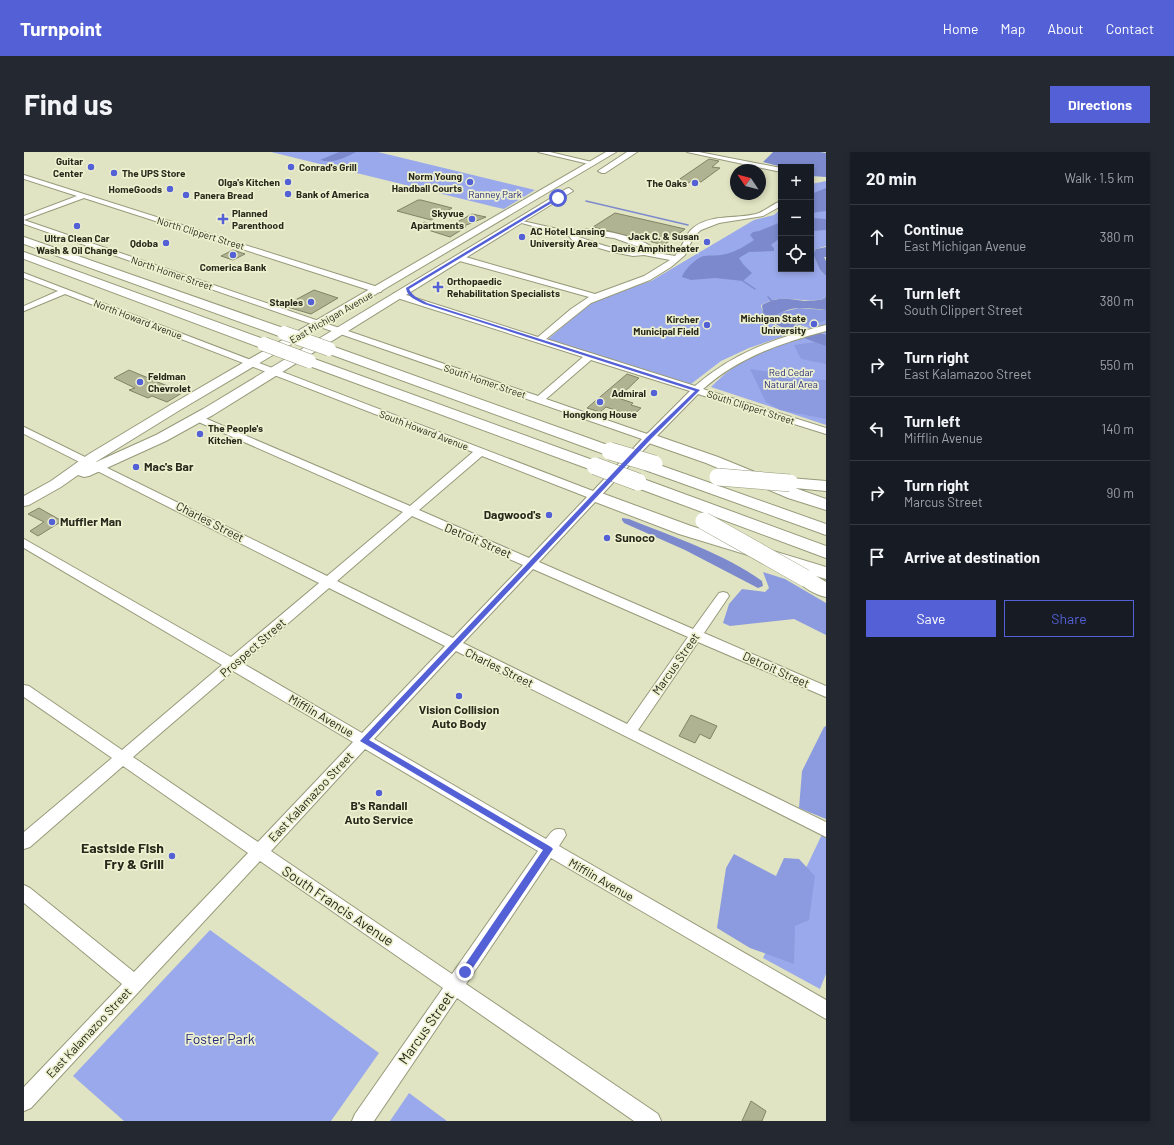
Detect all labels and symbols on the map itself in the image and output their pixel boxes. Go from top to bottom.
place label: Guitar Center [53,155,83,179]
place label: Conrad's Grill [299,161,357,173]
marker: Guitar Center [86,162,96,172]
marker: Conrad's Grill [286,162,296,172]
north arrow [730,164,766,200]
place label: The UPS Store [122,167,186,179]
marker: The UPS Store [109,168,119,178]
place label: Norm Young Handball Courts [392,170,462,194]
place label: Olga's Kitchen [218,176,280,188]
marker: Olga's Kitchen [283,177,293,187]
marker: Norm Young Handball Courts [465,177,475,187]
place label: The Oaks [647,177,687,189]
marker: The Oaks [690,178,700,188]
place label: HomeGoods [108,183,162,195]
marker: HomeGoods [165,184,175,194]
place label: Bank of America [296,188,369,200]
park label: Ranney Park [468,188,522,200]
place label: Panera Bread [194,189,254,201]
marker: Bank of America [283,189,293,199]
route start [549,189,567,207]
marker: Panera Bread [181,190,191,200]
place label: Planned Parenthood [232,207,284,231]
place label: Skyvue Apartments [411,207,465,231]
marker: Planned Parenthood [217,213,229,225]
street label: North Clippert Street [156,214,247,252]
marker: Skyvue Apartments [467,214,477,224]
marker: Ultra Clean Car Wash & Oil Change [72,221,82,231]
place label: AC Hotel Lansing University Area [530,225,605,249]
place label: Jack C. & Susan Davis Amphitheater [611,230,699,254]
place label: Ultra Clean Car Wash & Oil Change [36,232,118,256]
marker: AC Hotel Lansing University Area [517,232,527,242]
place label: Qdoba [130,237,158,249]
marker: Jack C. & Susan Davis Amphitheater [702,237,712,247]
marker: Qdoba [161,238,171,248]
marker: Comerica Bank [228,250,238,260]
street label: North Homer Street [130,253,215,293]
place label: Comerica Bank [200,261,267,273]
place label: Orthopaedic Rehabilitation Specialists [447,275,560,299]
marker: Orthopaedic Rehabilitation Specialists [432,281,444,293]
street label: East Michigan Avenue [287,288,375,346]
place label: Staples [269,296,303,308]
street label: North Howard Avenue [92,297,184,341]
marker: Staples [306,297,316,307]
place label: Michigan State University [740,312,807,336]
place label: Kircher Municipal Field [633,313,699,337]
marker: Michigan State University [809,319,819,329]
marker: Kircher Municipal Field [702,320,712,330]
street label: South Homer Street [442,361,528,401]
park label: Red Cedar Natural Area [764,366,818,390]
place label: Feldman Chevrolet [148,370,191,394]
marker: Feldman Chevrolet [135,377,145,387]
place label: Admiral [611,387,646,399]
street label: South Clippert Street [706,387,797,427]
marker: Admiral [649,388,659,398]
marker: Hongkong House [595,397,605,407]
street label: South Howard Avenue [378,407,470,453]
place label: Hongkong House [563,408,638,420]
place label: The People's Kitchen [208,422,263,446]
marker: The People's Kitchen [195,429,205,439]
place label: Mac's Bar [144,459,194,473]
marker: Mac's Bar [131,462,141,472]
street label: Charles Street [174,498,247,544]
place label: Dagwood's [484,507,541,521]
marker: Dagwood's [544,510,554,520]
place label: Muffler Man [60,514,122,528]
marker: Muffler Man [47,517,57,527]
street label: Detroit Street [443,520,514,561]
place label: Sunoco [615,530,655,544]
marker: Sunoco [602,533,612,543]
street label: Prospect Street [217,615,288,680]
street label: Marcus Street [649,630,702,697]
street label: Charles Street [463,645,536,690]
street label: Detroit Street [741,648,812,690]
street label: Mifflin Avenue [287,691,356,739]
marker: Vision Collision Auto Body [454,691,464,701]
place label: Vision Collision Auto Body [419,702,499,730]
street label: East Kalamazoo Street [265,748,356,844]
marker: B's Randall Auto Service [374,788,384,798]
place label: B's Randall Auto Service [345,798,414,826]
place label: Eastside Fish Fry & Grill [81,839,164,872]
marker: Eastside Fish Fry & Grill [167,851,177,861]
street label: Mifflin Avenue [567,855,636,903]
street label: South Francis Avenue [279,862,397,949]
route end [456,963,474,981]
street label: East Kalamazoo Street [43,984,134,1080]
street label: Marcus Street [394,988,457,1067]
park label: Foster Park [185,1030,255,1047]

